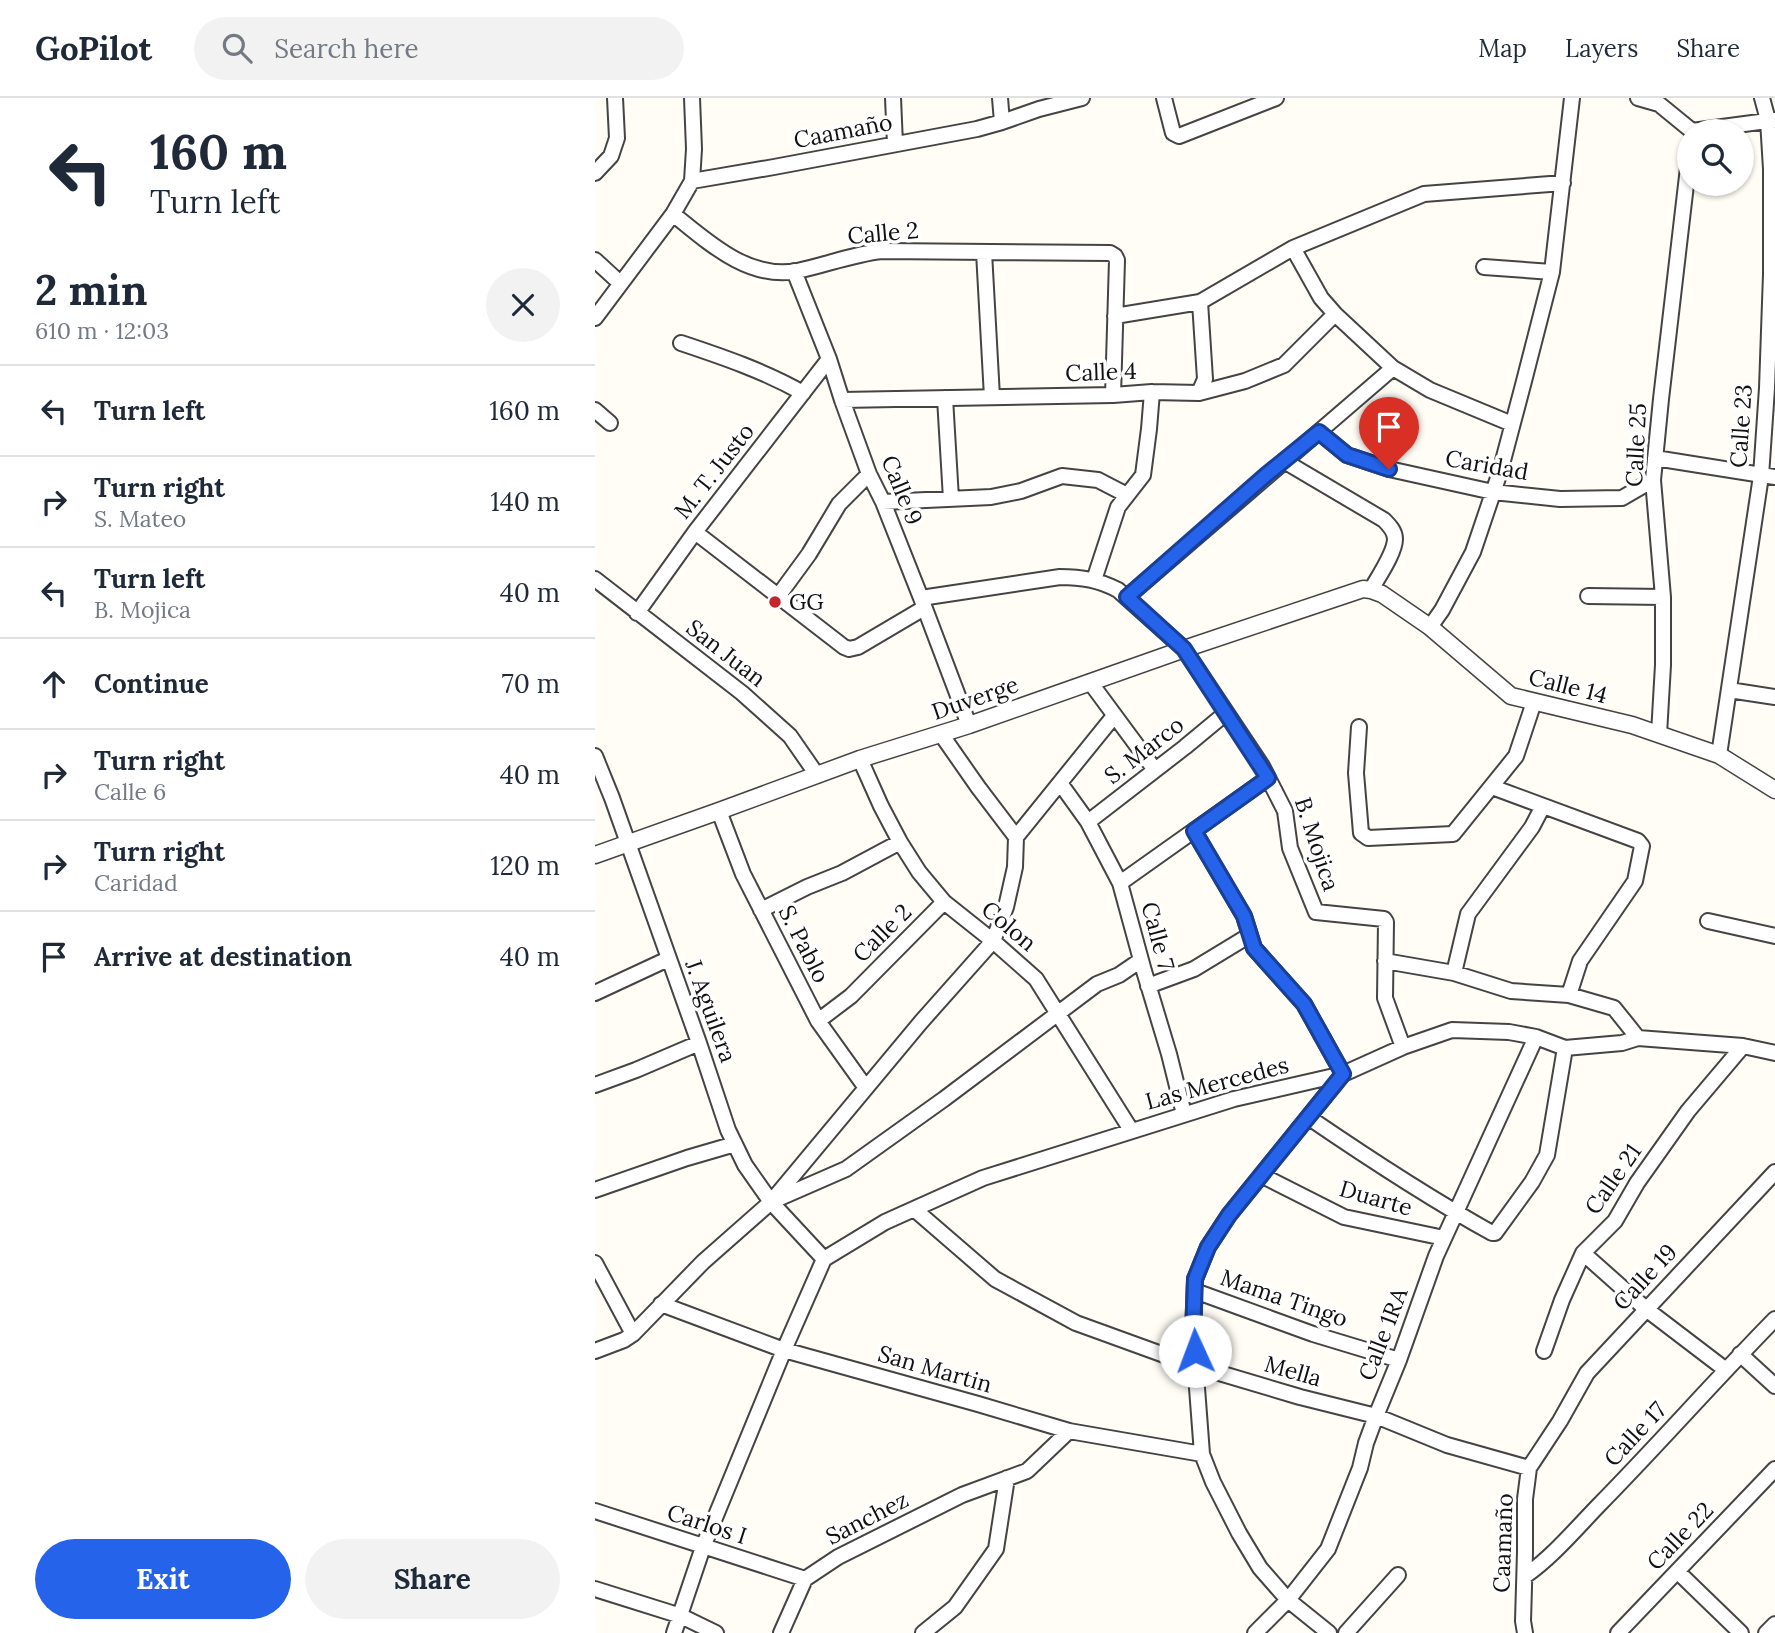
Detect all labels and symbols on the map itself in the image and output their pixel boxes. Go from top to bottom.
street label: Caamaño [791,107,895,154]
street label: Calle 2 [846,215,920,250]
street label: Calle 4 [1065,356,1137,387]
street label: Calle 23 [1723,383,1758,469]
pin [1359,397,1419,469]
street label: Calle 25 [1619,402,1652,488]
street label: M. T. Justo [667,417,760,524]
street label: Caridad [1443,443,1531,486]
street label: Calle 9 [875,451,929,529]
place label: GG [789,587,824,616]
marker: GG [767,594,783,610]
street label: San Juan [681,613,772,693]
street label: Calle 14 [1526,662,1610,709]
street label: Duverge [928,669,1022,726]
street label: S. Marco [1098,710,1189,790]
street label: B. Mojica [1289,793,1346,895]
street label: Colon [976,894,1043,957]
street label: Calle 2 [846,897,917,968]
street label: Calle 7 [1135,899,1182,974]
street label: S. Pablo [773,900,836,988]
street label: J. Aguilera [679,954,744,1066]
street label: Las Mercedes [1142,1049,1292,1116]
street label: Calle 21 [1578,1138,1647,1220]
street label: Duarte [1336,1173,1416,1222]
street label: Calle 19 [1607,1237,1683,1316]
street label: Mama Tingo [1217,1262,1352,1333]
street label: Calle 1RA [1352,1283,1414,1384]
position arrow [1158,1314,1232,1388]
street label: San Martin [875,1338,996,1399]
street label: Mella [1261,1349,1325,1392]
street label: Calle 17 [1597,1395,1672,1472]
street label: Sanchez [820,1484,913,1551]
street label: Caamaño [1486,1493,1519,1593]
street label: Calle 22 [1640,1495,1719,1576]
street label: Carlos I [664,1497,751,1550]

